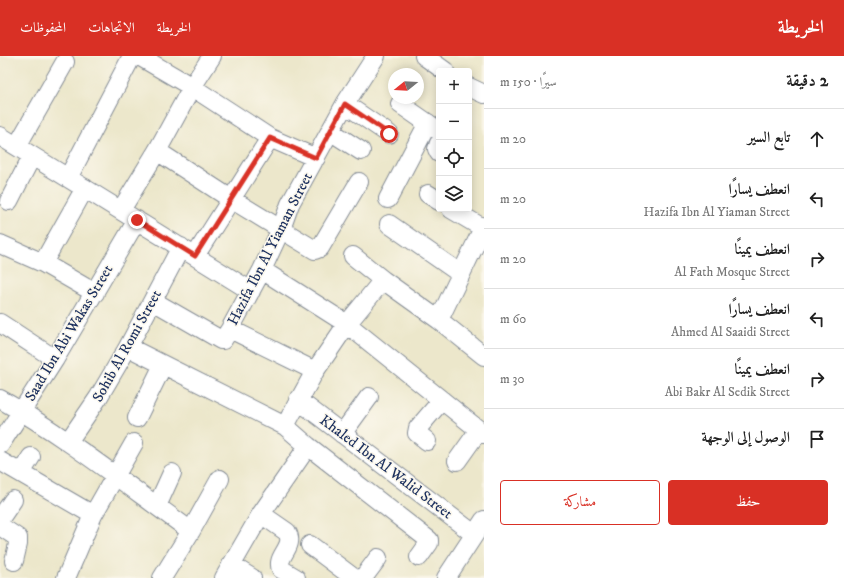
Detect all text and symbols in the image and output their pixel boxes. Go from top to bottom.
text: الخريطة [778,16,824,39]
text: المحفوظات [20,19,66,37]
text: الاتجاهات [88,19,135,37]
text: الخريطة [157,19,191,37]
north arrow [388,68,424,104]
map controls [436,68,472,212]
button: + [436,68,472,104]
text: 2 دقيقة [786,70,828,92]
text: سيرًا · 150 m [500,74,557,90]
button: − [436,104,472,140]
route start [380,125,398,143]
text: تابع السير [748,128,790,147]
icon: ahead [806,128,828,150]
text: 20 m [500,131,526,147]
button: locate [436,140,472,176]
street label: Hazifa Ibn Al Yiaman Street [223,169,317,329]
button: layers [436,176,472,212]
text: انعطف يسارًا [729,180,790,199]
icon: left [806,188,828,210]
text: 20 m [500,191,526,207]
text: Hazifa Ibn Al Yiaman Street [643,204,790,220]
route end [128,211,146,229]
text: انعطف يمينًا [735,240,790,259]
icon: right [806,248,828,270]
text: 20 m [500,251,526,267]
street label: Saad Ibn Abi Wakas Street [21,261,117,405]
text: Al Fath Mosque Street [674,264,790,280]
street label: Sohib Al Romi Street [88,286,166,405]
text: انعطف يسارًا [729,300,790,319]
icon: left [806,308,828,330]
text: 60 m [500,311,526,327]
text: Ahmed Al Saaidi Street [671,324,790,340]
text: انعطف يمينًا [735,360,790,379]
icon: right [806,368,828,390]
text: 30 m [500,371,524,387]
text: Abi Bakr Al Sedik Street [665,384,790,400]
street label: Khaled Ibn Al Walid Street [316,411,456,523]
text: الوصول إلى الوجهة [701,428,790,447]
icon: arrive [806,428,828,450]
button: مشاركة [500,480,660,525]
button: حفظ [668,480,828,525]

